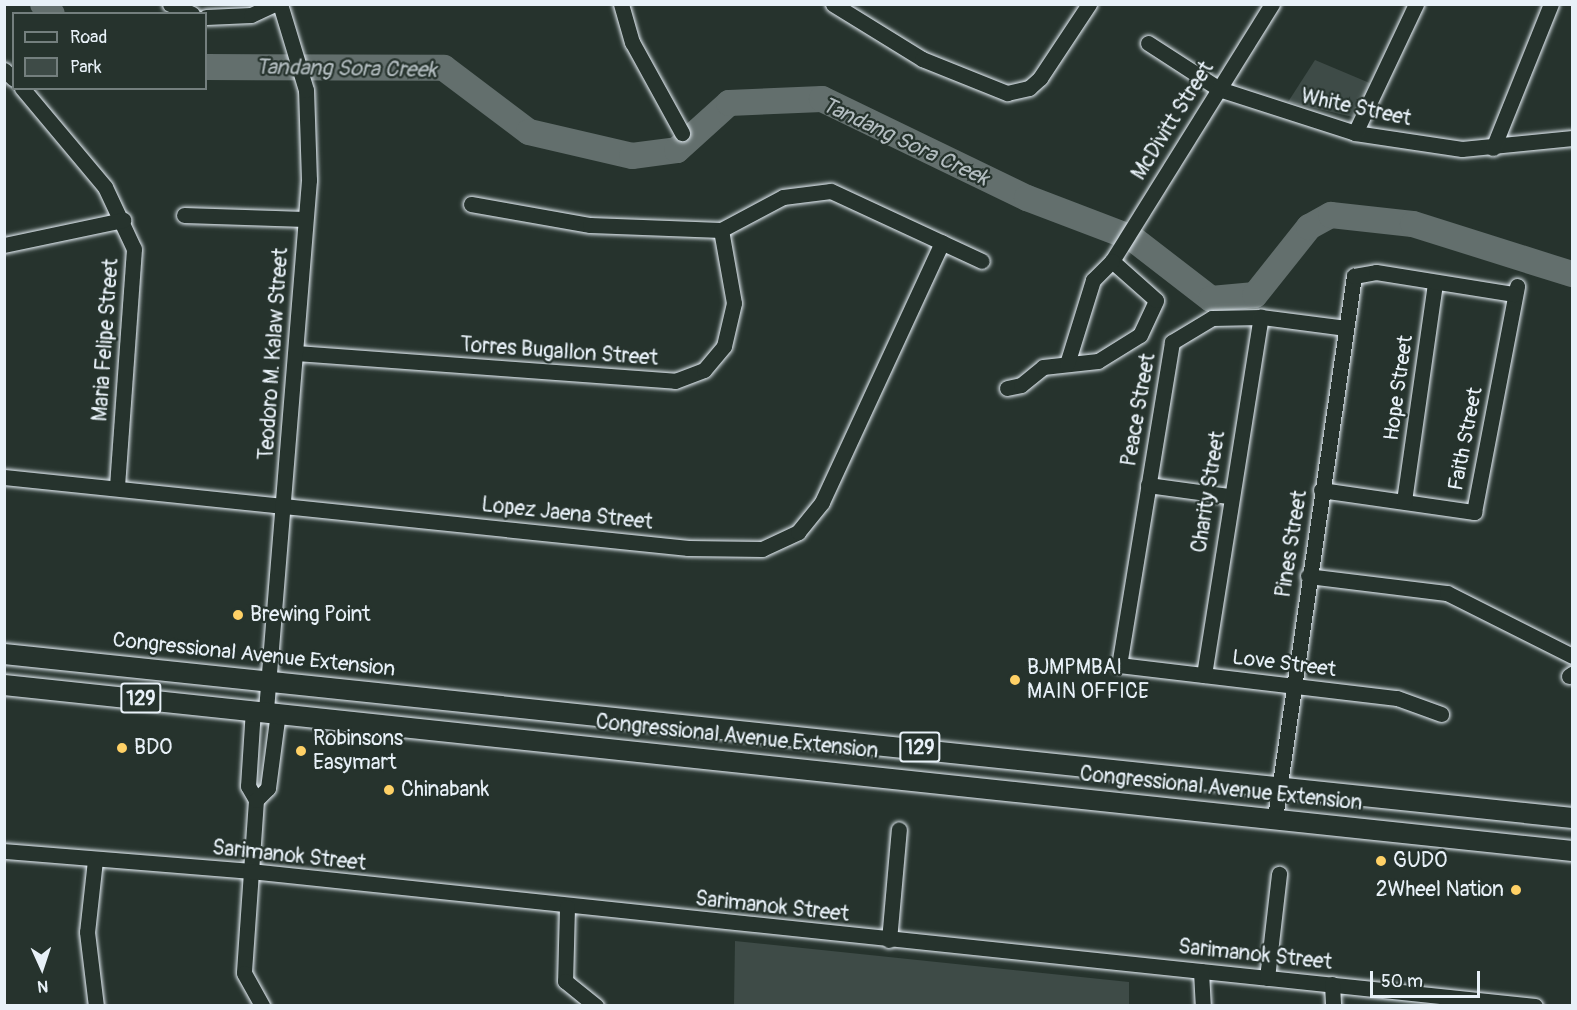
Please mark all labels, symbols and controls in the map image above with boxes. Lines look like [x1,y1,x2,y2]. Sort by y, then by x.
legend [12,12,207,90]
text: Road [70,26,107,49]
water label: Tandang Sora Creek [255,54,437,84]
text: Park [70,56,102,79]
street label: McDivitt Street [1127,57,1219,185]
street label: White Street [1299,84,1413,132]
water label: Tandang Sora Creek [817,92,993,192]
street label: Teodoro M. Kalaw Street [254,247,294,461]
street label: Maria Felipe Street [88,258,124,422]
street label: Torres Bugallon Street [459,333,659,371]
street label: Hope Street [1379,333,1419,443]
street label: Peace Street [1117,352,1161,468]
street label: Faith Street [1444,385,1488,493]
street label: Charity Street [1187,429,1231,555]
street label: Pines Street [1271,489,1313,599]
street label: Lopez Jaena Street [480,492,654,536]
place label: Brewing Point [250,602,371,628]
marker: Brewing Point [231,608,245,622]
street label: Congressional Avenue Extension [111,628,397,682]
street label: Love Street [1231,645,1337,683]
place label: BJMPMBAI MAIN OFFICE [1027,655,1149,705]
marker: BJMPMBAI MAIN OFFICE [1008,673,1022,687]
road number: 129 [120,681,162,715]
street label: Congressional Avenue Extension [594,710,880,764]
place label: Robinsons Easymart [313,726,403,776]
road number: 129 [899,730,941,764]
place label: BDO [134,735,172,761]
marker: BDO [115,741,129,755]
marker: Robinsons Easymart [294,744,308,758]
street label: Congressional Avenue Extension [1078,762,1364,816]
place label: Chinabank [401,777,489,803]
marker: Chinabank [382,783,396,797]
street label: Sarimanok Street [211,835,367,877]
place label: GUDO [1393,848,1447,874]
marker: GUDO [1374,854,1388,868]
place label: 2Wheel Nation [1376,877,1504,903]
marker: 2Wheel Nation [1509,883,1523,897]
street label: Sarimanok Street [694,886,850,928]
street label: Sarimanok Street [1177,934,1333,976]
north arrow [12,938,72,998]
scale bar [1373,959,1482,997]
text: 50 m [1381,970,1423,993]
text: N [37,976,49,996]

